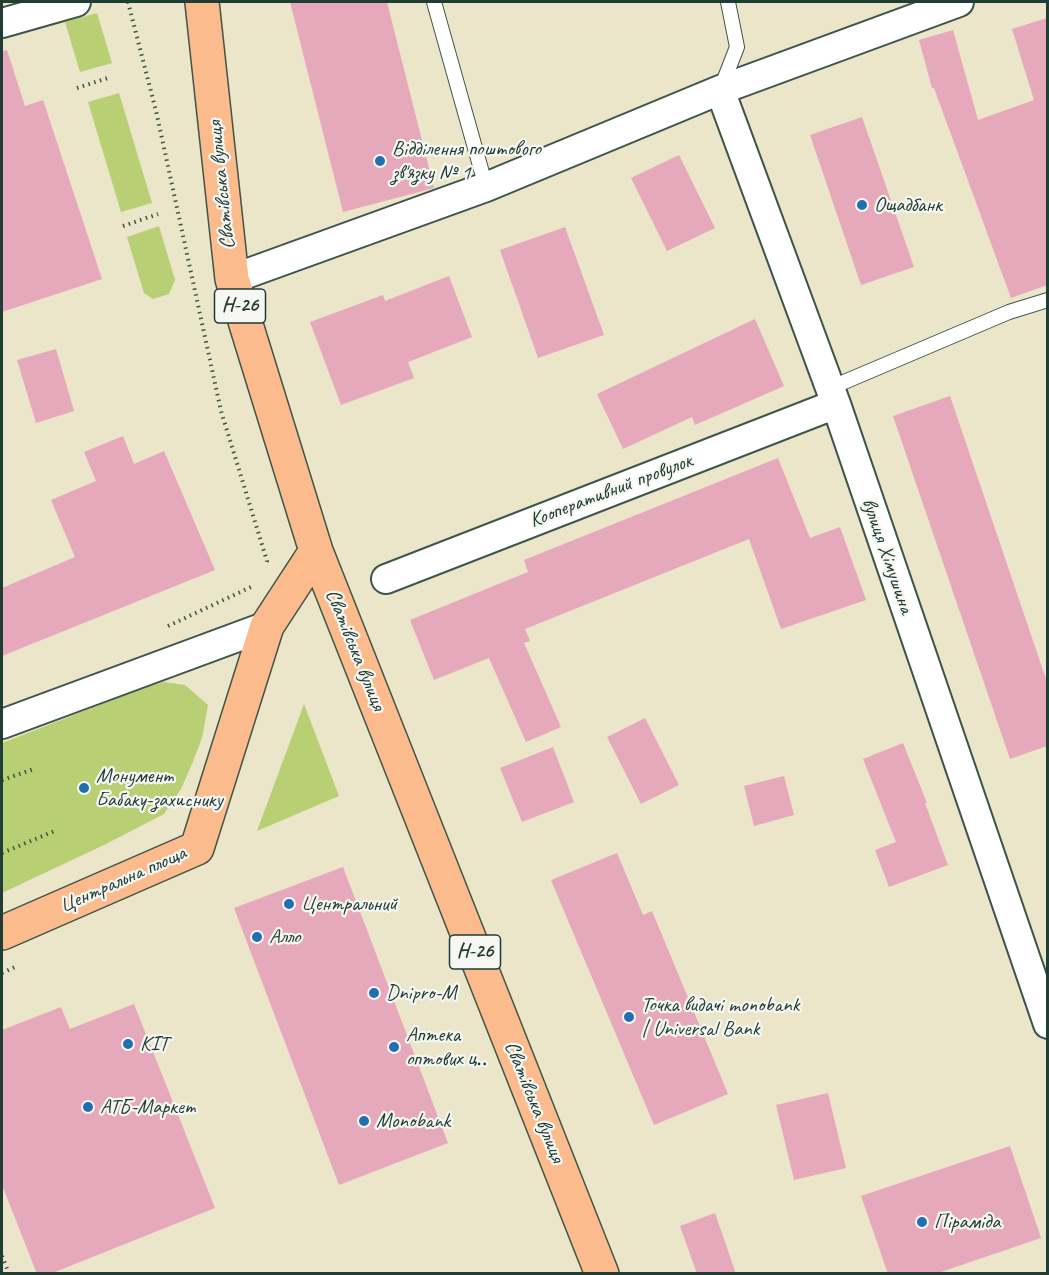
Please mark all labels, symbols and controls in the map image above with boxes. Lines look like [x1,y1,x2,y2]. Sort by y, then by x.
street label: Сватівська вулиця [203,120,241,250]
place label: Відділення поштового зв'язку № 1 [392,136,541,186]
marker: Відділення поштового зв'язку № 1 [373,154,387,168]
place label: Ощадбанк [874,192,942,218]
marker: Ощадбанк [855,198,869,212]
road number: Н-26 [214,289,266,323]
street label: Кооперативний провулок [526,448,696,534]
street label: вулиця Хімушина [855,495,919,617]
street label: Сватівська вулиця [319,586,391,714]
place label: Монумент Бабаку-захиснику [96,763,223,813]
marker: Монумент Бабаку-захиснику [77,781,91,795]
street label: Центральна площа [56,841,190,919]
place label: Центральний [301,891,397,917]
marker: Центральний [282,897,296,911]
place label: Алло [269,924,300,950]
marker: Алло [250,930,264,944]
road number: Н-26 [450,935,500,969]
place label: Dnipro-M [386,980,456,1006]
marker: Dnipro-M [367,986,381,1000]
place label: Точка видачі monobank | Universal Bank [641,992,799,1042]
marker: Точка видачі monobank | Universal Bank [622,1010,636,1024]
place label: Аптека оптових ц‥ [406,1022,488,1072]
place label: КІТ [140,1031,168,1057]
marker: КІТ [121,1037,135,1051]
street label: Сватівська вулиця [498,1038,570,1166]
marker: Аптека оптових ц‥ [387,1040,401,1054]
place label: АТБ-Маркет [100,1094,196,1120]
marker: АТБ-Маркет [81,1100,95,1114]
place label: Monobank [376,1108,450,1134]
marker: Monobank [357,1114,371,1128]
place label: Піраміда [934,1209,1000,1235]
marker: Піраміда [915,1215,929,1229]

